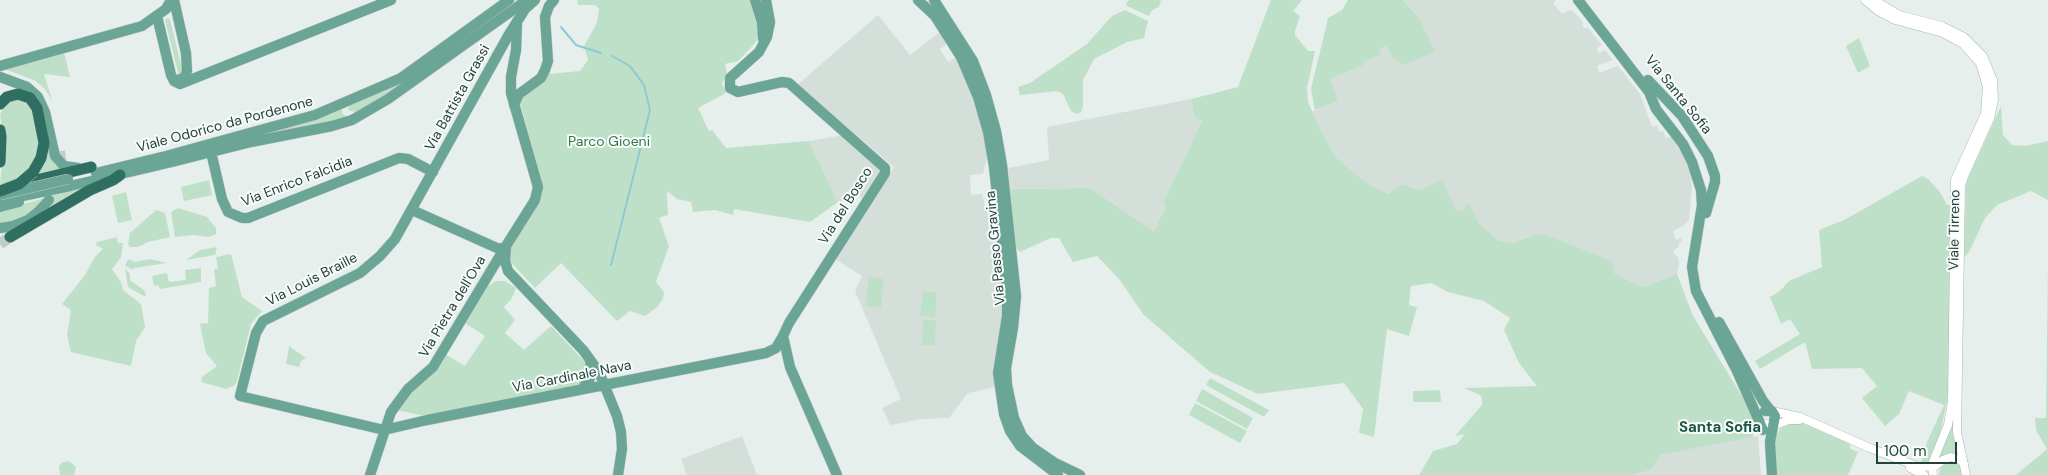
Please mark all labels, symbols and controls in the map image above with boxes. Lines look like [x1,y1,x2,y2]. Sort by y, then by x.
street label: Via Battista Grassi [422,42,494,154]
street label: Via Santa Sofia [1641,52,1715,138]
street label: Viale Odorico da Pordenone [135,93,315,157]
park label: Parco Gioeni [568,134,650,150]
street label: Via Enrico Falcidia [239,153,355,211]
street label: Via del Bosco [816,164,876,248]
street label: Viale Tirreno [1946,189,1964,271]
street label: Via Passo Gravina [983,190,1009,306]
street label: Via Louis Braille [263,250,361,310]
street label: Via Pietra dell'Ova [416,253,490,361]
street label: Via Cardinale Nava [511,357,633,397]
district label: Santa Sofia [1679,419,1761,437]
scale bar [1878,432,1959,464]
text: 100 m [1884,441,1927,461]

